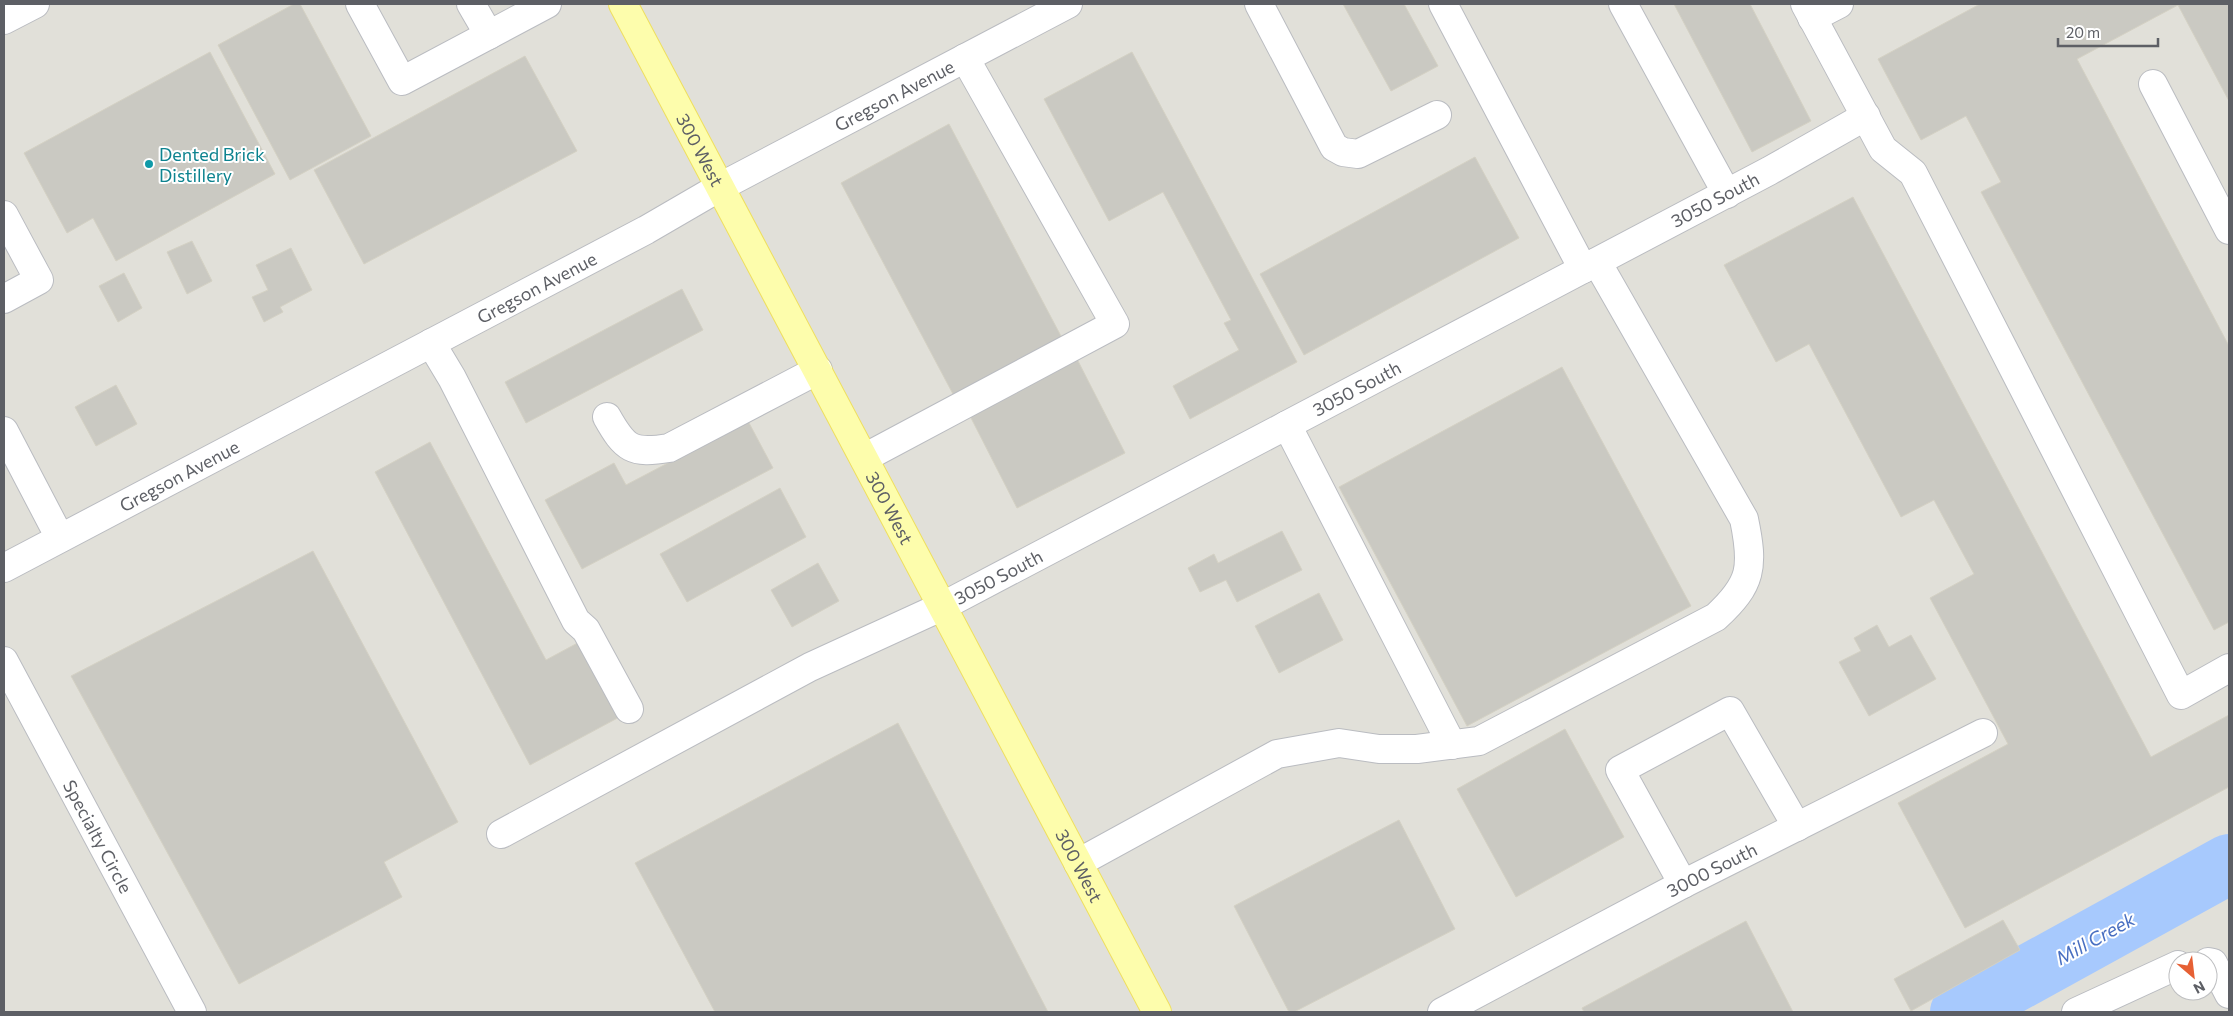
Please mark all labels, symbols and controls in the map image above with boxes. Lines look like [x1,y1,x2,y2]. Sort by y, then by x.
scale bar [2058,15,2158,47]
text: 20 m [2066,23,2100,41]
street label: Gregson Avenue [831,55,958,136]
street label: 300 West [672,110,729,190]
place label: Dented Brick Distillery [159,143,265,186]
marker: Dented Brick Distillery [143,158,155,170]
street label: 3050 South [1667,167,1763,232]
street label: Gregson Avenue [473,247,600,328]
street label: 3050 South [1309,356,1405,421]
street label: Gregson Avenue [116,435,243,516]
street label: 300 West [862,467,918,548]
street label: 3050 South [950,545,1046,609]
street label: Specialty Circle [59,776,137,897]
street label: 300 West [1051,825,1108,906]
street label: 3000 South [1663,838,1760,902]
water label: Mill Creek [2051,907,2139,969]
north arrow [2168,951,2218,1001]
text: N [2191,978,2208,998]

